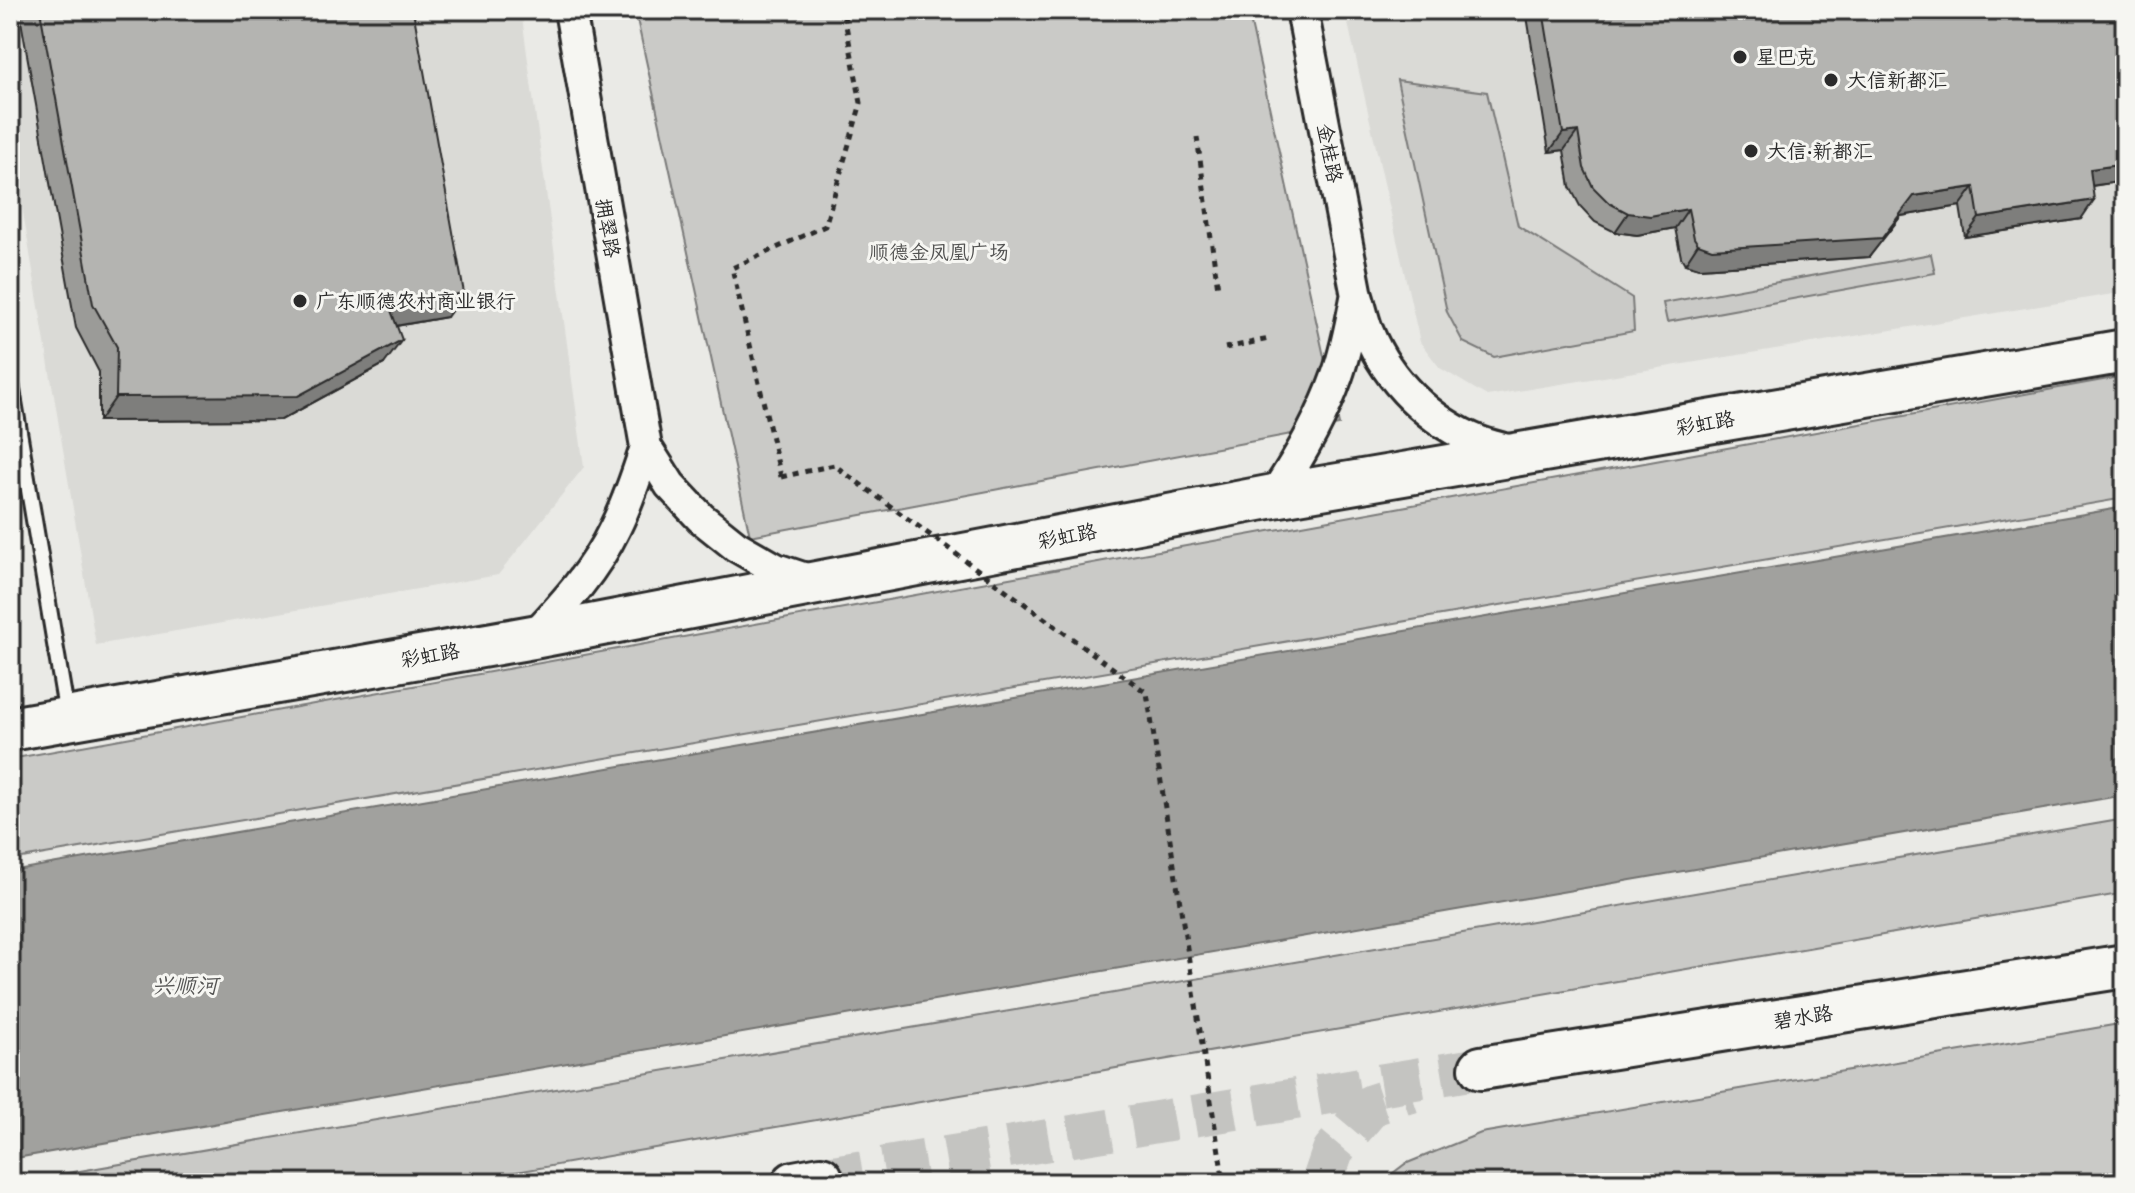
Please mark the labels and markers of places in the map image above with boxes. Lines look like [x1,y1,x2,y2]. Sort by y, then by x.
place label: 星巴克 [1756,44,1816,70]
marker: 星巴克 [1731,48,1749,66]
place label: 大信新都汇 [1847,67,1947,93]
marker: 大信新都汇 [1822,71,1840,89]
place label: 大信·新都汇 [1767,138,1873,164]
marker: 大信·新都汇 [1742,142,1760,160]
place label: 广东顺德农村商业银行 [316,288,516,314]
marker: 广东顺德农村商业银行 [291,292,309,310]

